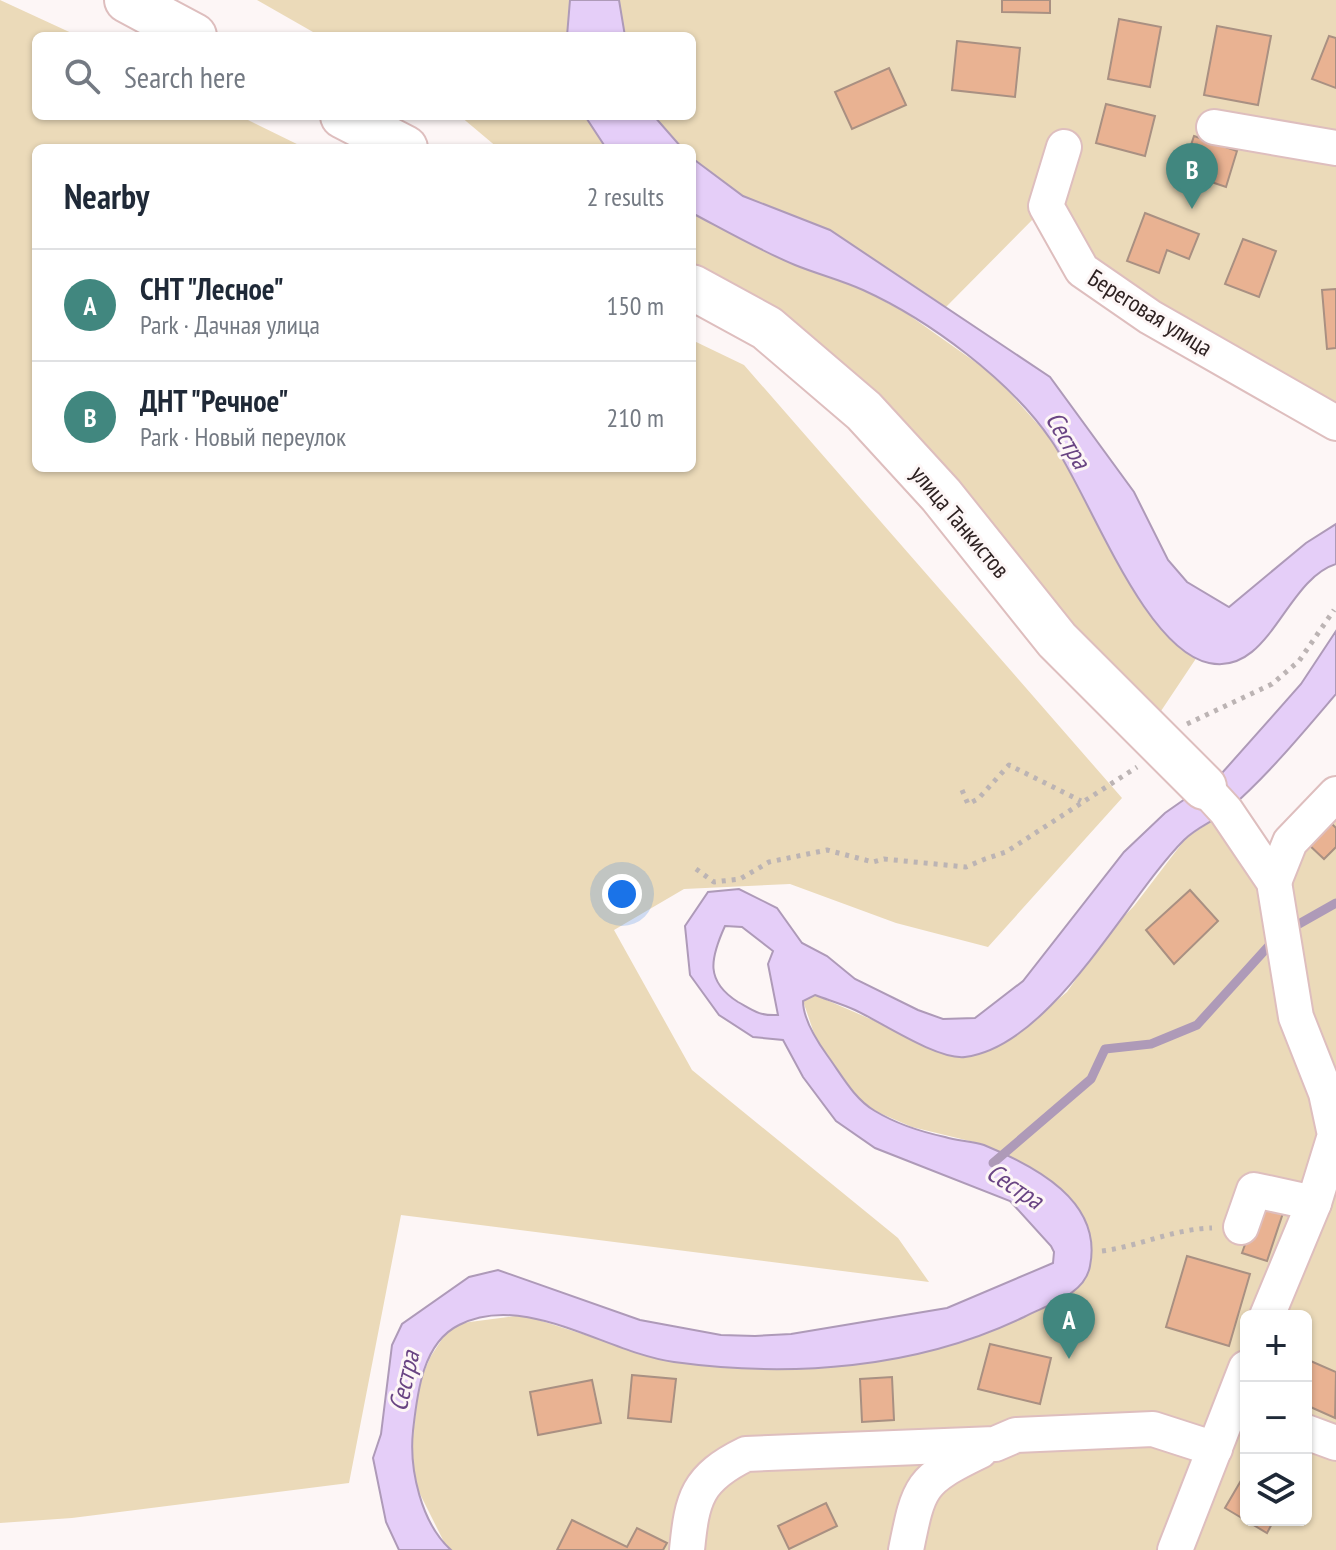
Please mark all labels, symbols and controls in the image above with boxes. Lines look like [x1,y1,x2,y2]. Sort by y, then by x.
search box [32,32,696,120]
icon: search [60,54,104,98]
text: Search here [124,57,246,96]
pin: B [1166,143,1218,209]
text: Nearby [64,174,149,218]
text: 2 results [587,180,664,213]
street label: Береговая улица [1082,262,1218,363]
text: СНТ "Лесное" [140,269,284,308]
text: A [83,289,97,322]
text: 150 m [606,289,664,322]
text: Park · Дачная улица [140,308,320,341]
text: ДНТ "Речное" [140,381,289,420]
text: B [84,401,96,434]
text: 210 m [606,401,664,434]
water label: Сестра [1039,405,1099,476]
text: Park · Новый переулок [140,420,346,453]
street label: улица Танкистов [904,459,1017,584]
your location [602,874,642,914]
water label: Сестра [981,1155,1051,1217]
pin: A [1043,1293,1095,1359]
map controls [1240,1310,1312,1526]
button: + [1240,1310,1312,1382]
water label: Сестра [381,1346,427,1414]
button: − [1240,1382,1312,1454]
button: layers [1240,1454,1312,1526]

